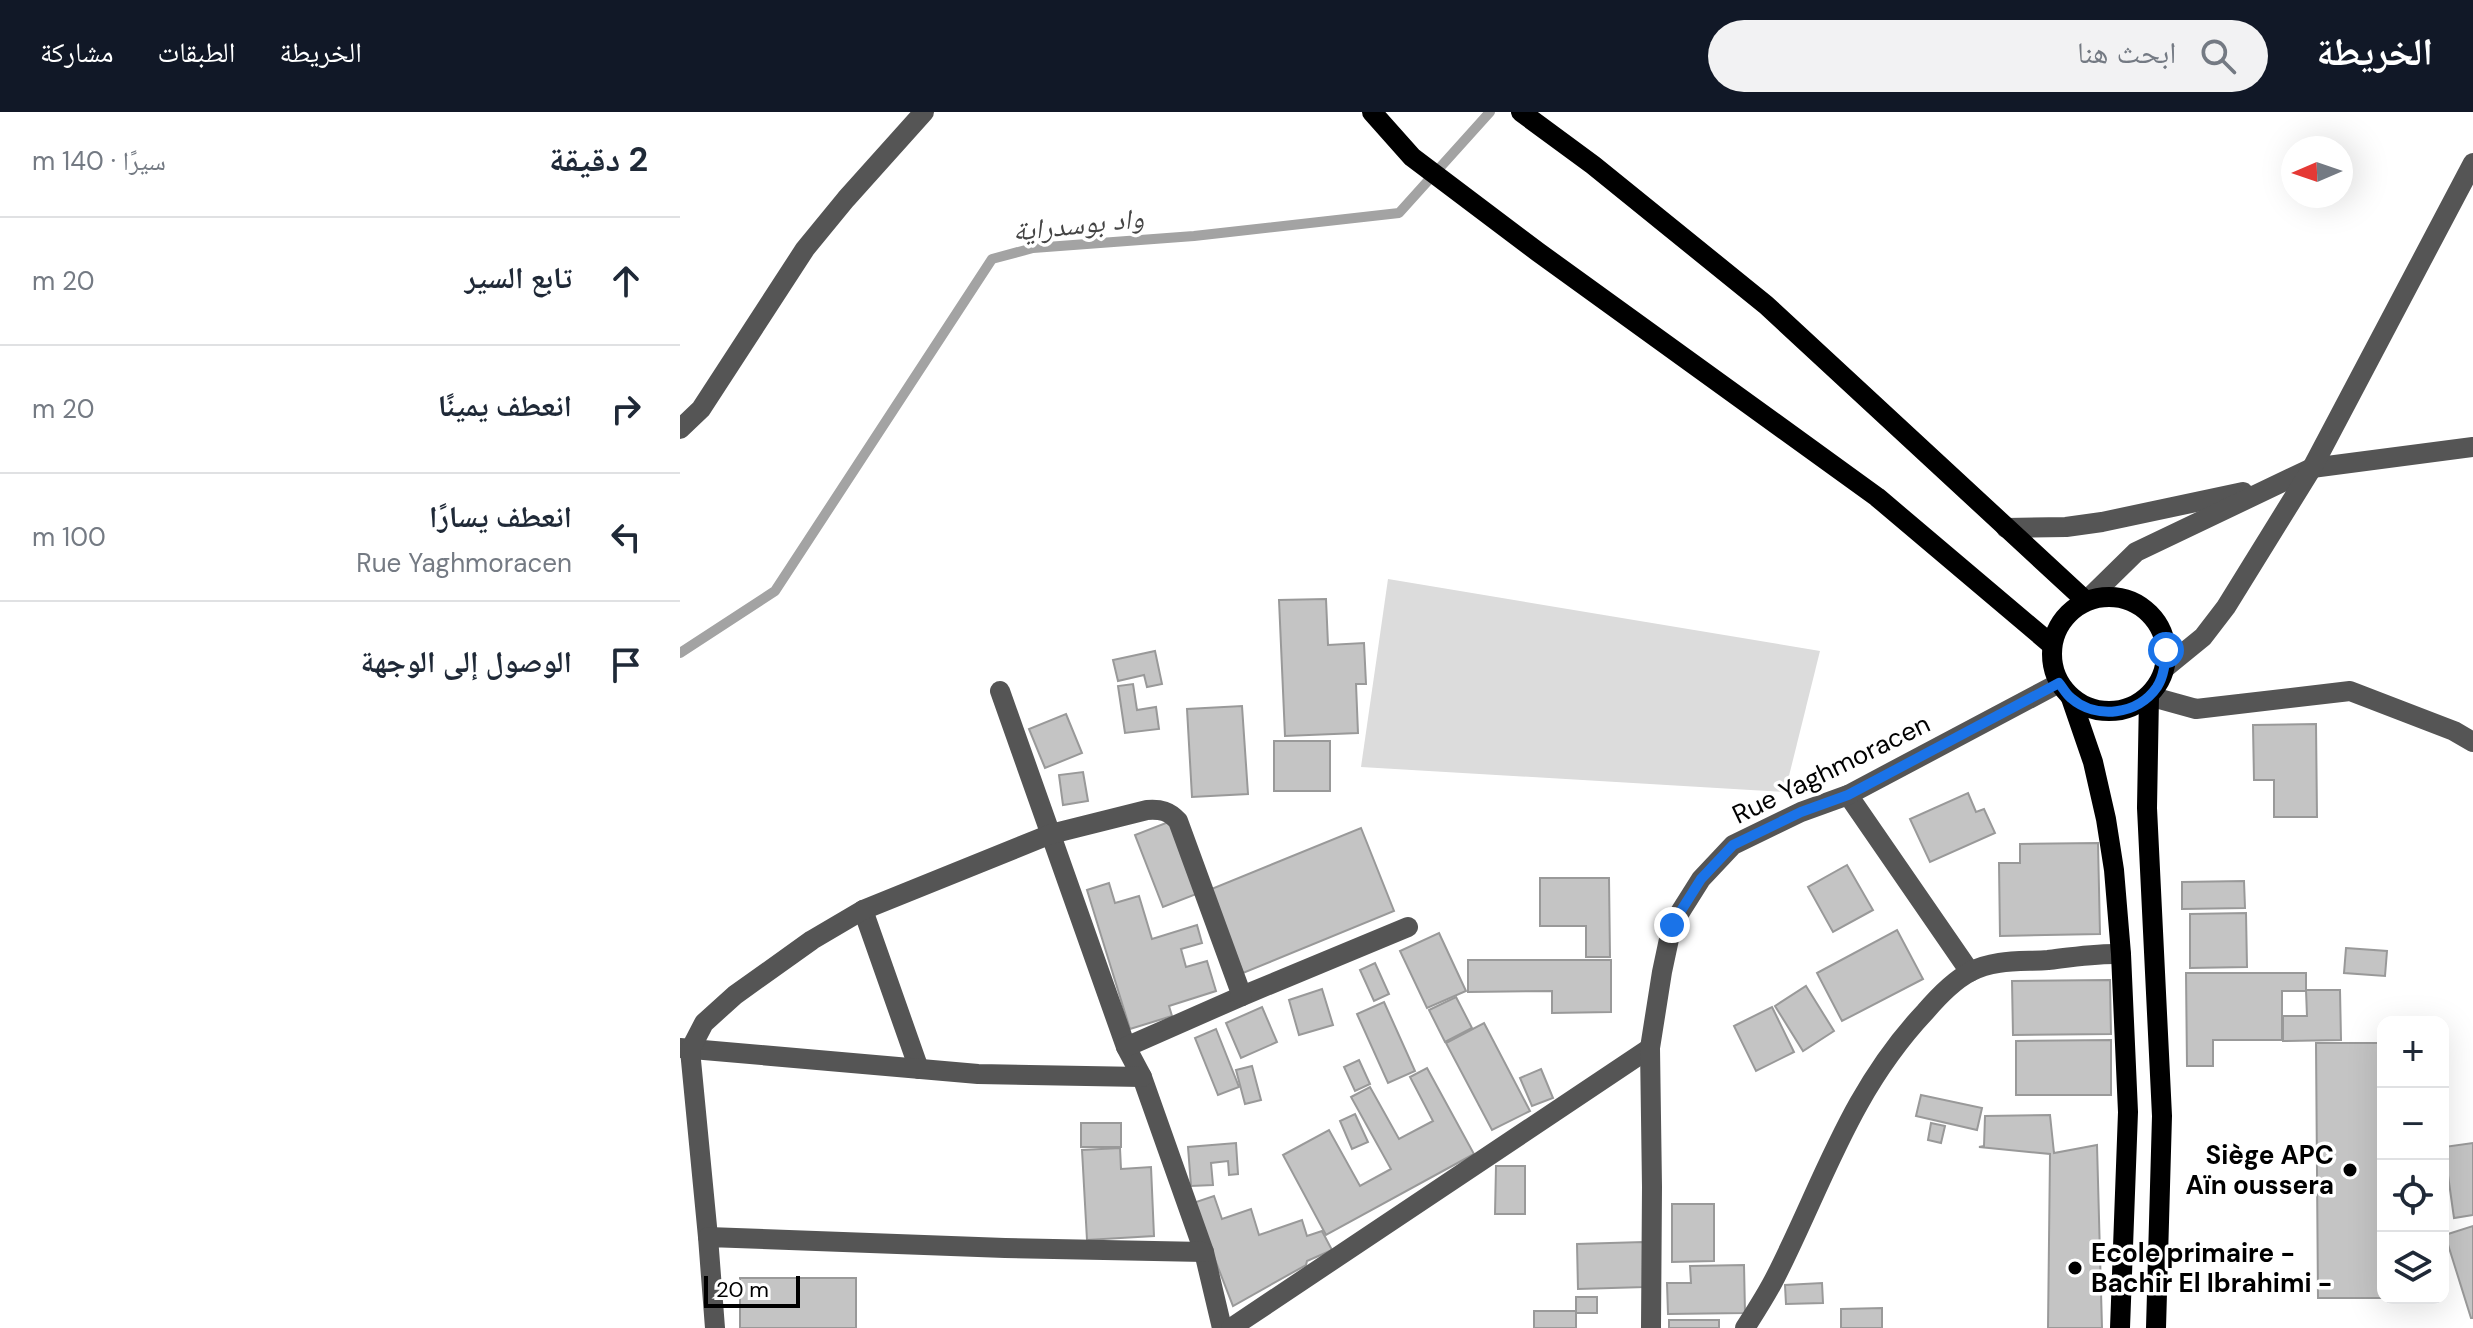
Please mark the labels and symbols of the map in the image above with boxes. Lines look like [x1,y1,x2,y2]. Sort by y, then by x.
north arrow [2281,136,2353,208]
water label: واد بوسدراية [1011,199,1145,250]
route start [2148,632,2184,668]
street label: Rue Yaghmoracen [1727,706,1935,832]
route end [1654,907,1690,943]
place label: Siège APC Aïn oussera [2185,1138,2334,1202]
marker: Siège APC Aïn oussera [2341,1161,2359,1179]
place label: Ecole primaire - Bachir El Ibrahimi - [2091,1236,2333,1300]
marker: Ecole primaire - Bachir El Ibrahimi - [2066,1259,2084,1277]
scale bar [704,1272,800,1308]

